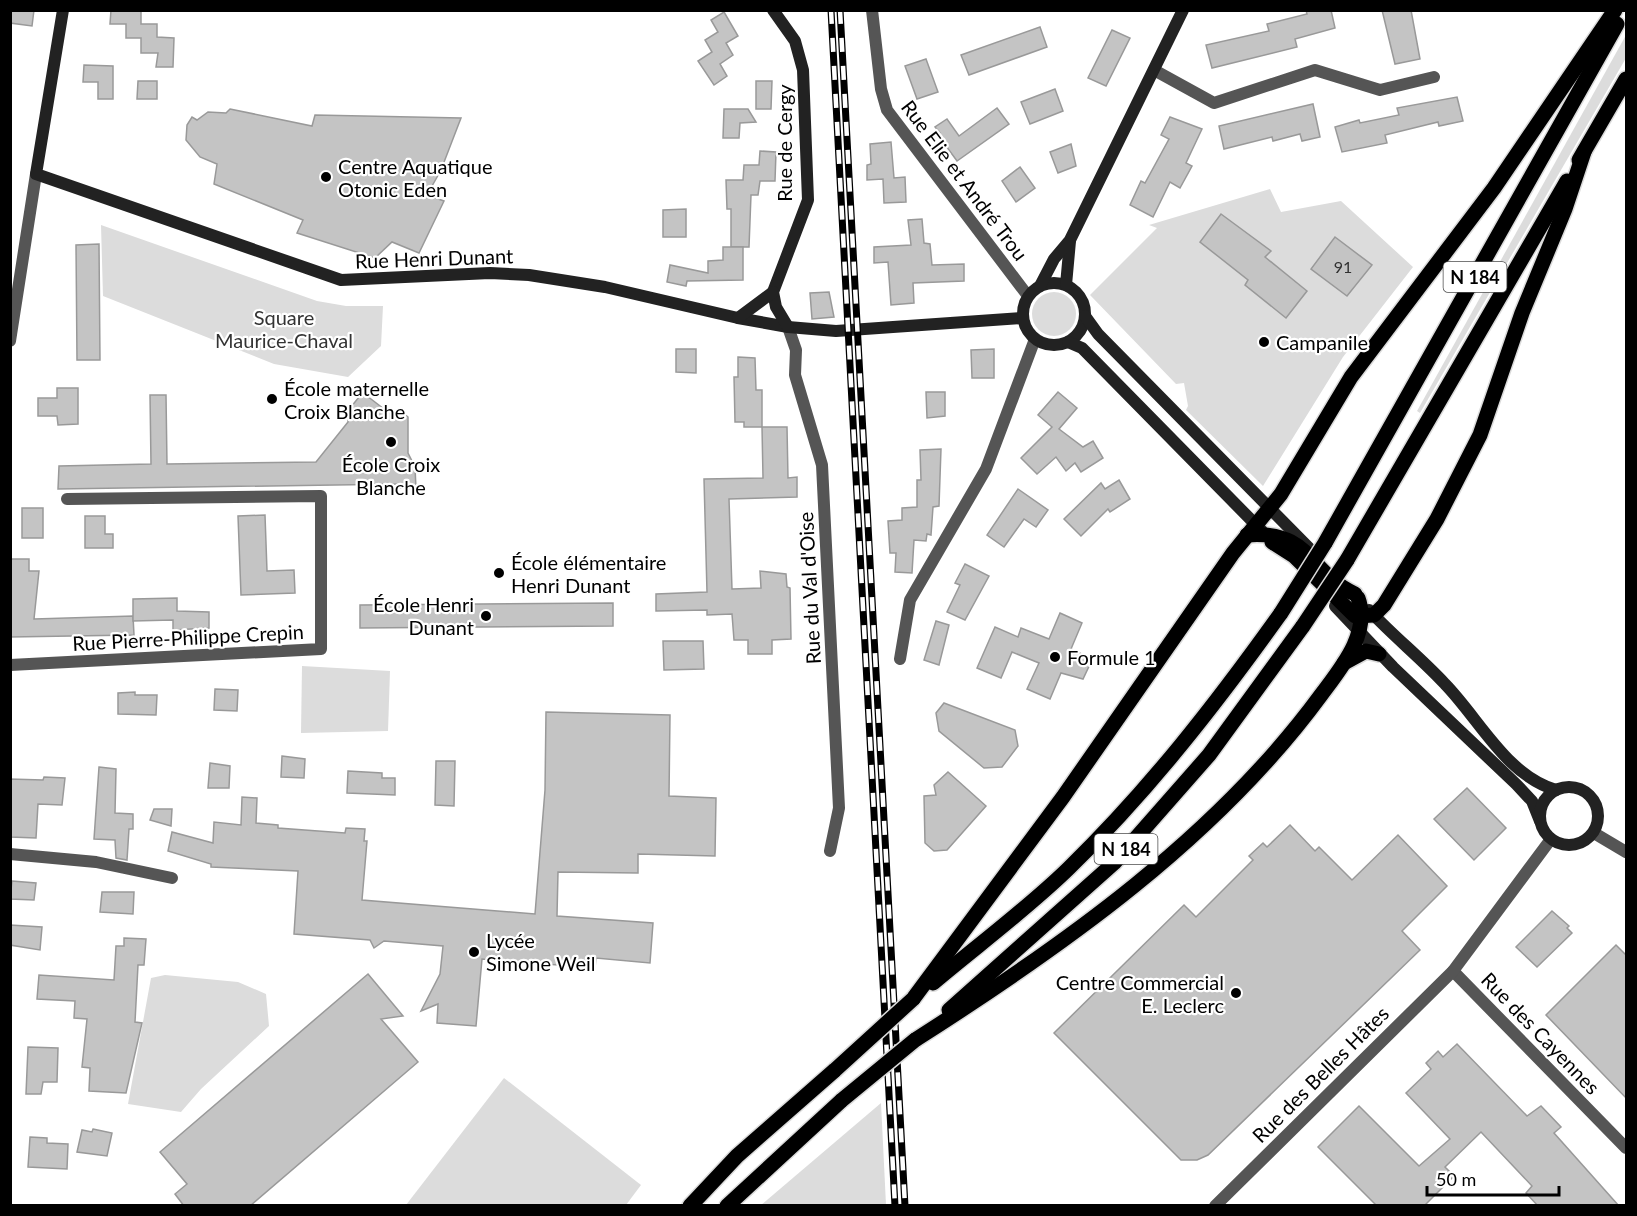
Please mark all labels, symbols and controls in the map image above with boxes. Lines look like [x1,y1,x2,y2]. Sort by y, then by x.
street label: Rue de Cergy [772,84,796,202]
street label: Rue Elie et André Trou [897,95,1033,265]
place label: Centre Aquatique Otonic Eden [338,154,493,201]
marker: Centre Aquatique Otonic Eden [319,170,333,184]
street label: Rue Henri Dunant [354,243,514,273]
house number: 91 [1334,257,1352,276]
road number: N 184 [1444,262,1506,292]
park label: Square Maurice-Chaval [215,305,353,352]
place label: Campanile [1276,330,1368,354]
marker: Campanile [1257,335,1271,349]
place label: École maternelle Croix Blanche [284,376,429,423]
marker: École maternelle Croix Blanche [265,392,279,406]
marker: École Croix Blanche [384,435,398,449]
place label: École Croix Blanche [342,452,440,499]
street label: Rue du Val d'Oise [793,511,825,665]
place label: École élémentaire Henri Dunant [511,550,666,597]
marker: École élémentaire Henri Dunant [492,566,506,580]
place label: École Henri Dunant [373,592,474,639]
marker: École Henri Dunant [479,609,493,623]
street label: Rue Pierre-Philippe Crepin [72,619,304,655]
place label: Formule 1 [1067,645,1156,669]
marker: Formule 1 [1048,650,1062,664]
road number: N 184 [1094,834,1158,864]
place label: Lycée Simone Weil [486,928,596,975]
marker: Lycée Simone Weil [467,945,481,959]
street label: Rue des Cayennes [1477,967,1605,1099]
place label: Centre Commercial E. Leclerc [1056,970,1224,1017]
marker: Centre Commercial E. Leclerc [1229,986,1243,1000]
street label: Rue des Belles Hâtes [1247,1001,1393,1147]
scale bar [1427,1159,1559,1197]
text: 50 m [1436,1168,1476,1190]

